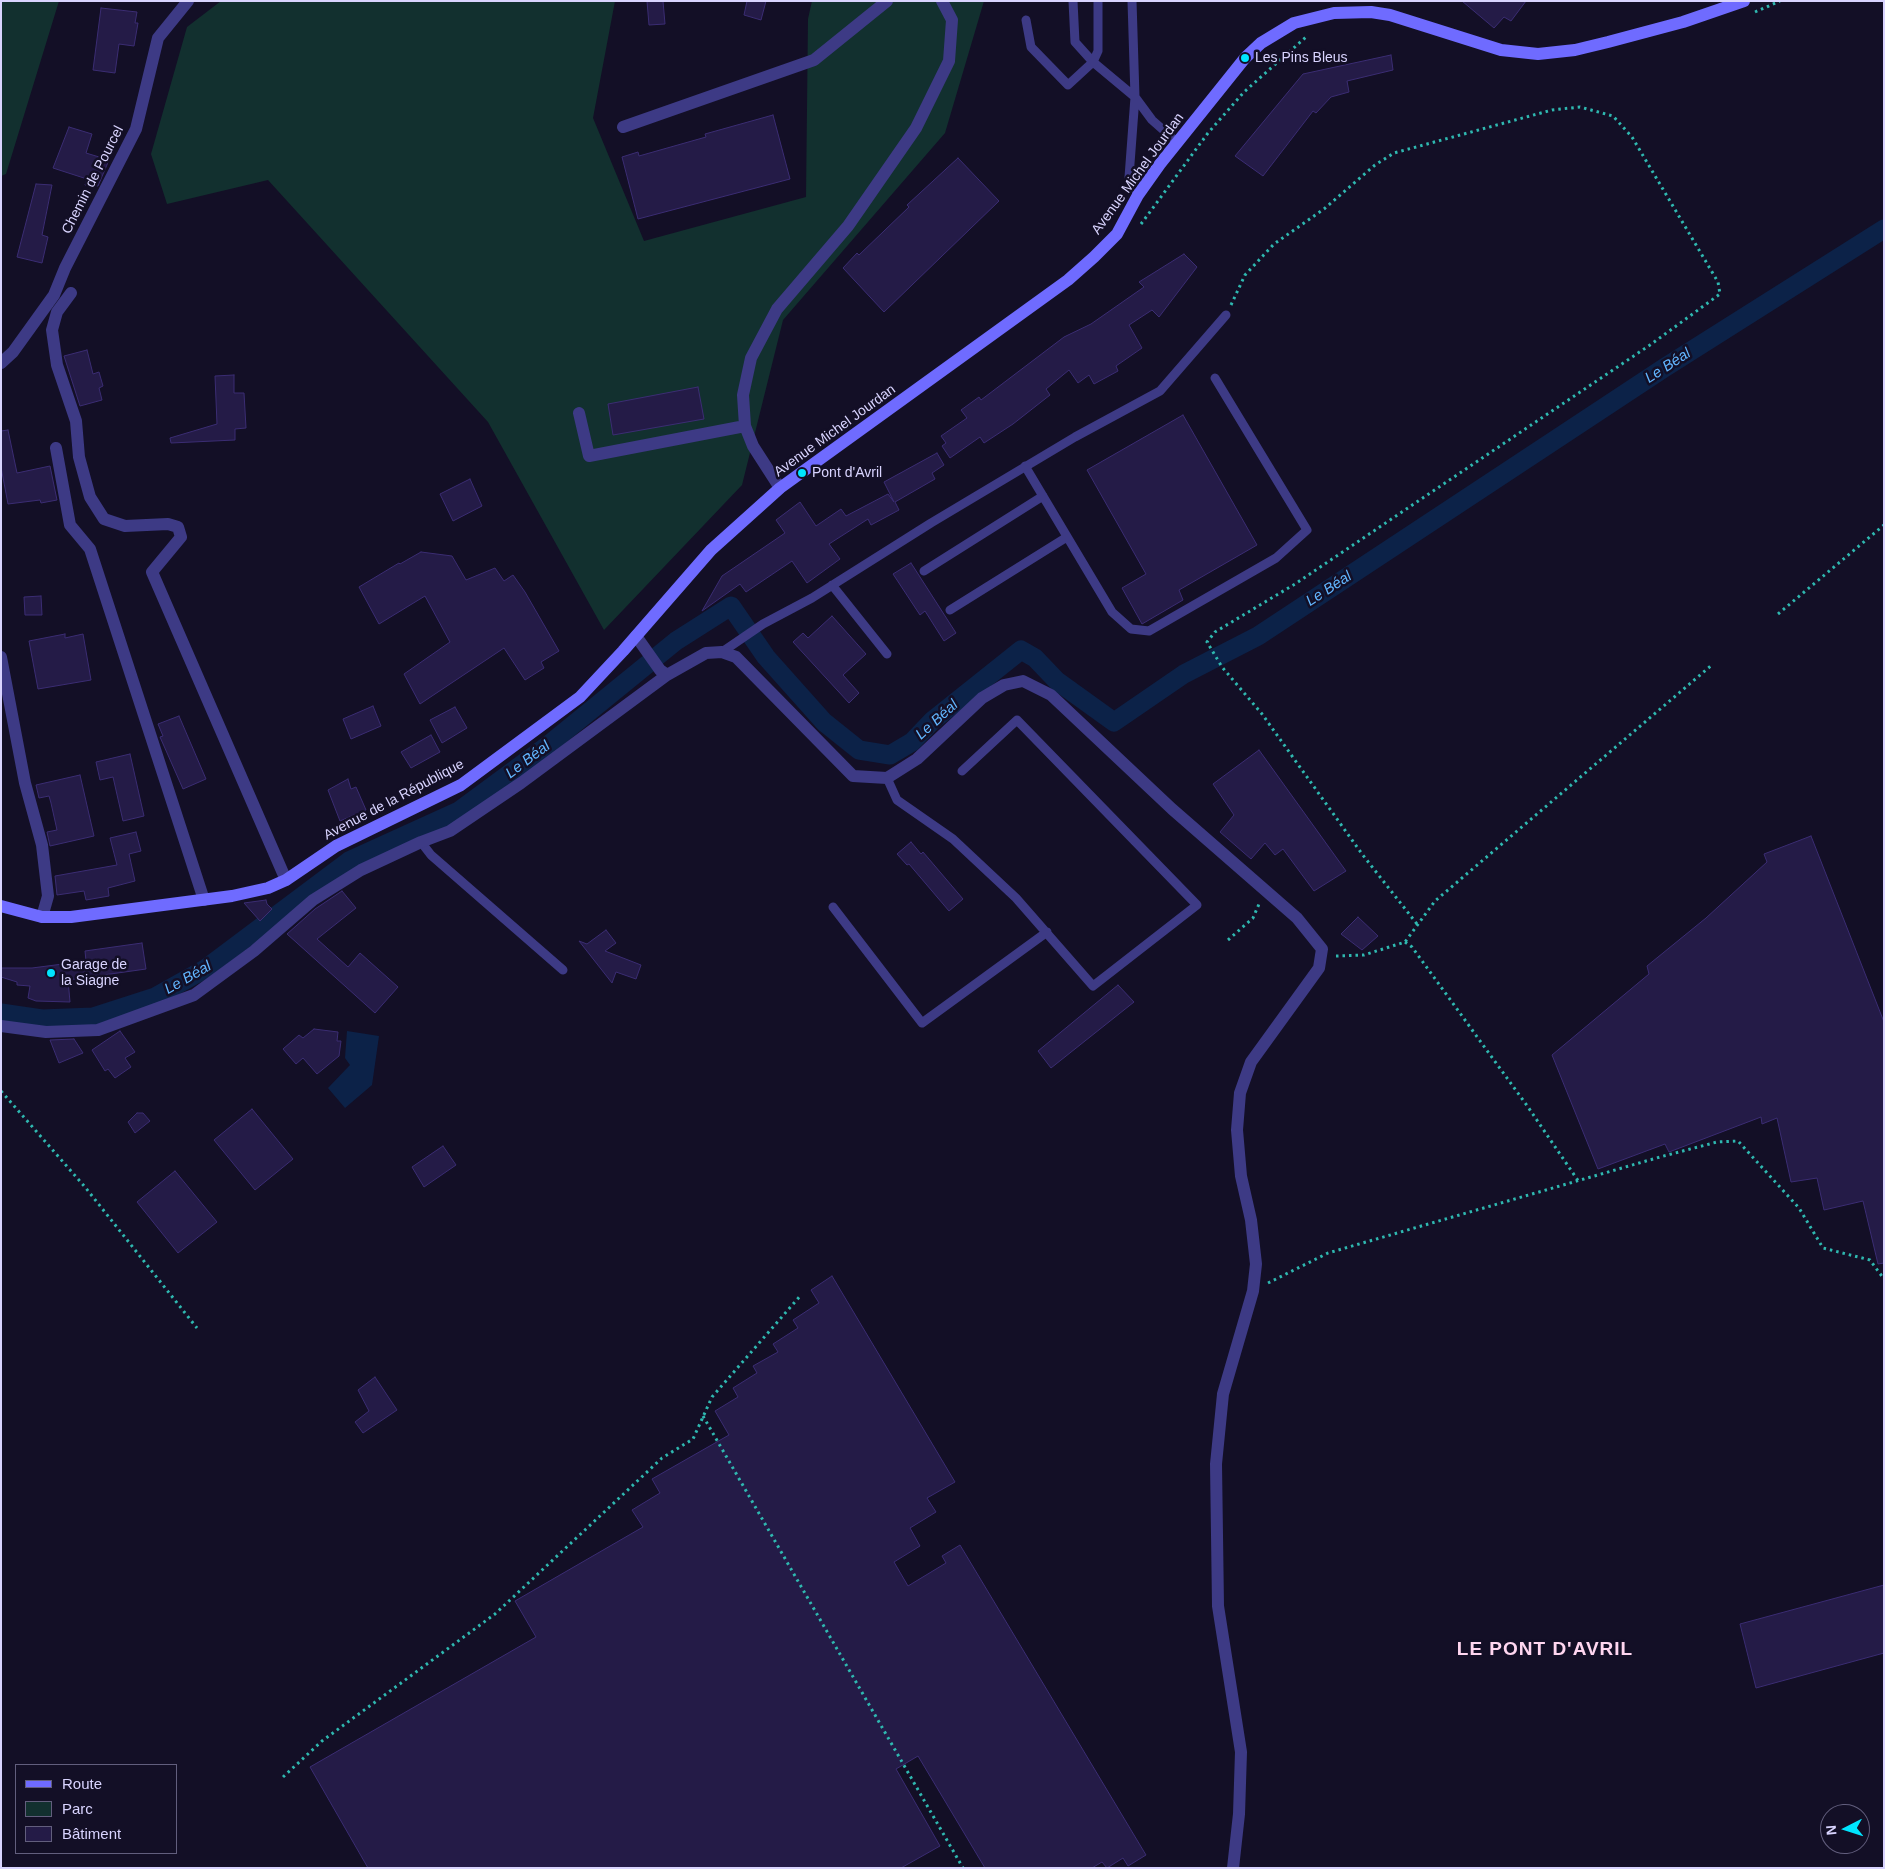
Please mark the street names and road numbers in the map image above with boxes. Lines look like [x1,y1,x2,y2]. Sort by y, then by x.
street label: Avenue Michel Jourdan [1088,110,1188,238]
street label: Chemin de Pourcel [58,123,128,237]
street label: Avenue Michel Jourdan [771,381,899,481]
street label: Avenue de la République [321,756,467,844]

